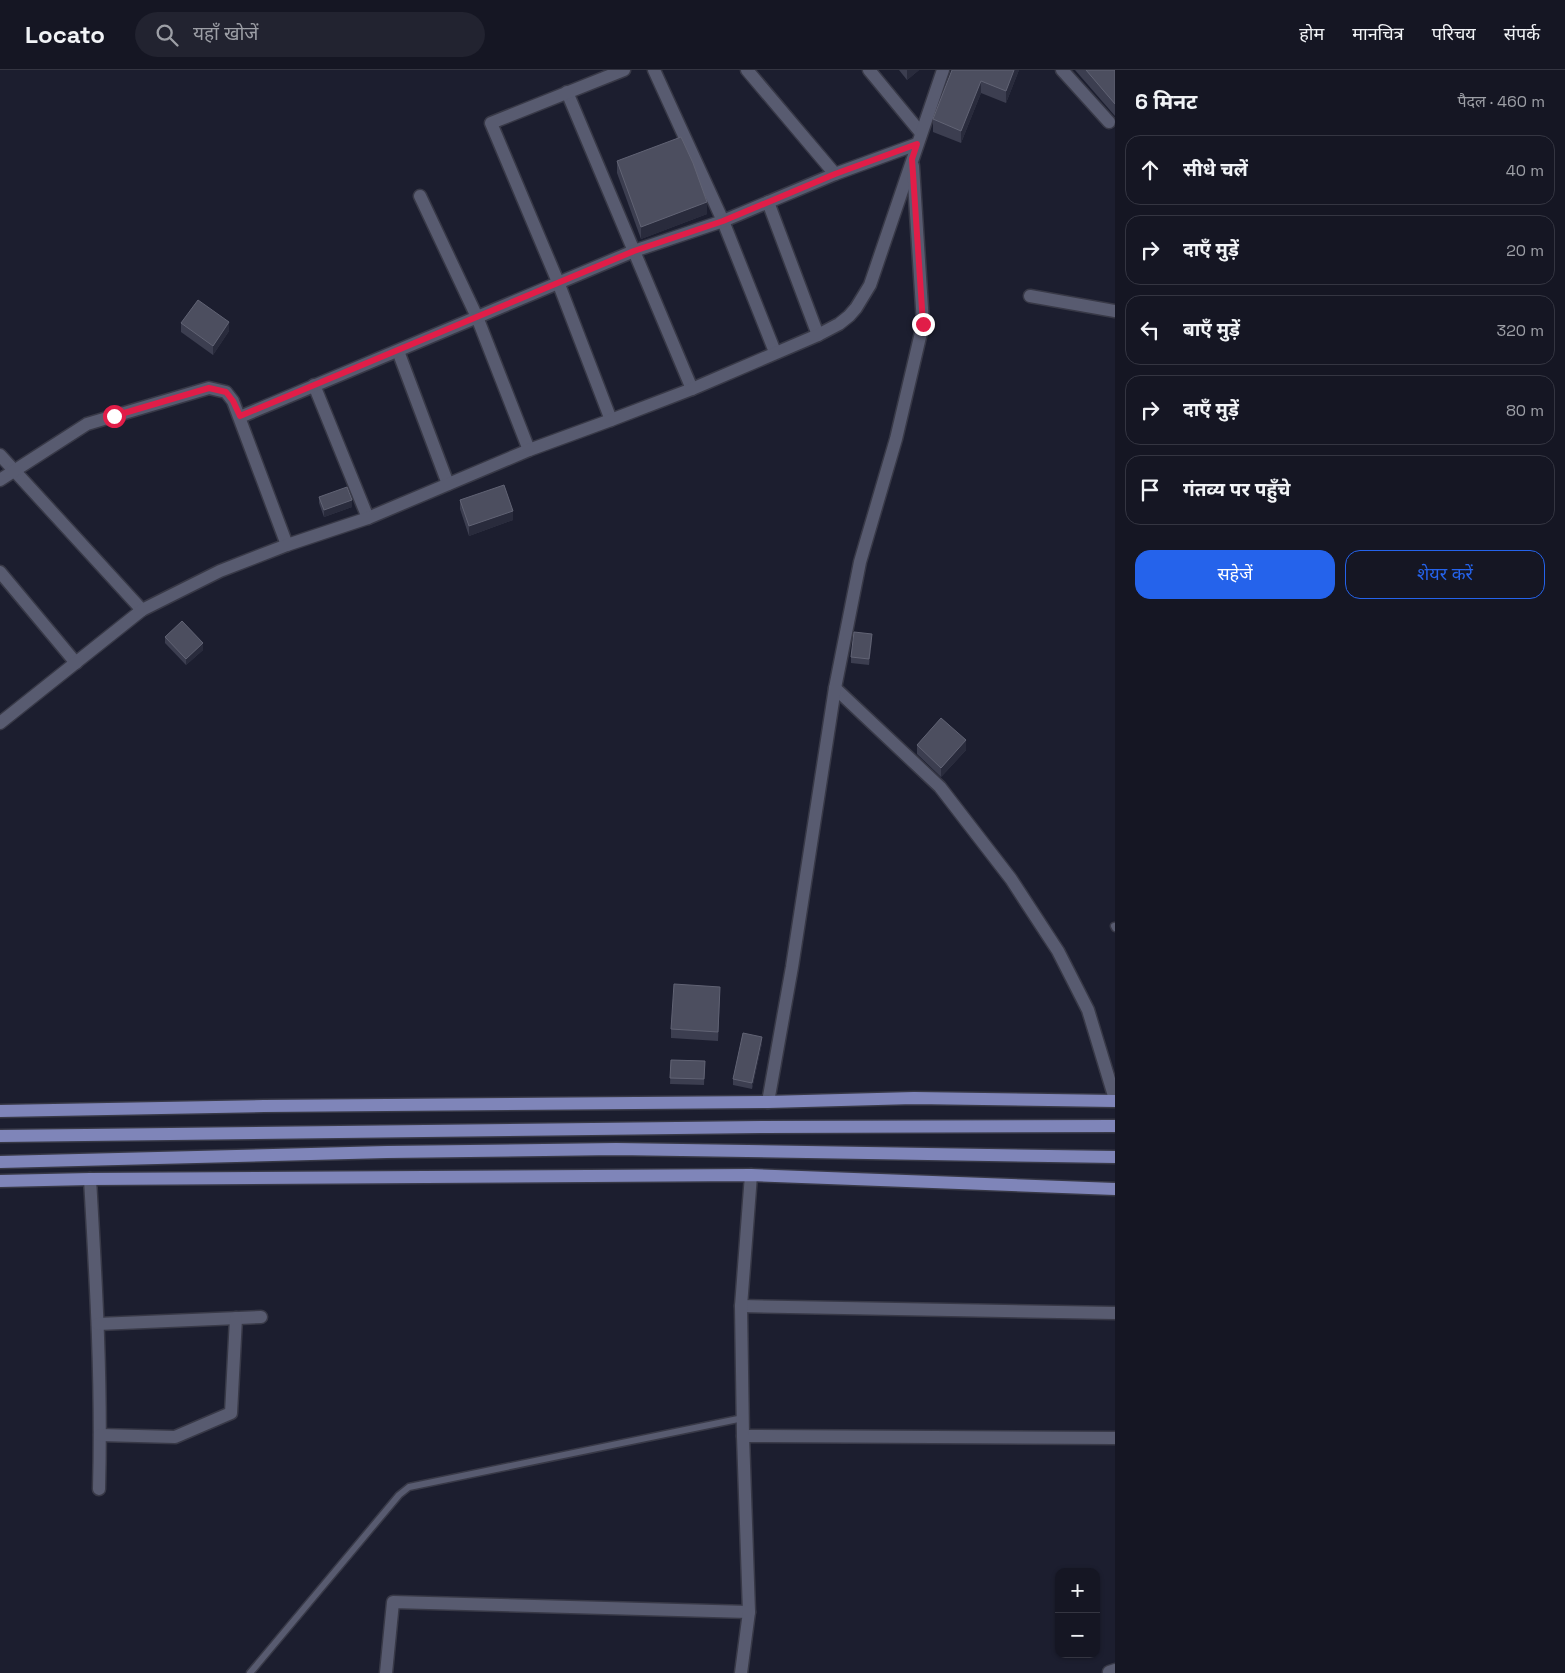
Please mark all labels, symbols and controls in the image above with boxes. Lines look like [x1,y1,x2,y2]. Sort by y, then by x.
search box [135,12,485,57]
text: Locato [25,19,105,50]
icon: search [153,21,181,49]
text: यहाँ खोजें [193,21,258,46]
text: होम [1299,22,1324,45]
text: मानचित्र [1352,22,1404,45]
text: परिचय [1432,22,1476,45]
text: संपर्क [1504,22,1540,45]
text: 6 मिनट [1135,88,1197,115]
text: पैदल · 460 m [1457,91,1545,112]
icon: ahead [1136,156,1164,184]
text: सीधे चलें [1183,157,1248,182]
text: 40 m [1506,160,1544,181]
icon: right [1136,236,1164,264]
text: दाएँ मुड़ें [1183,237,1239,262]
text: 20 m [1506,240,1544,261]
route end [912,313,935,336]
icon: left [1136,316,1164,344]
text: बाएँ मुड़ें [1183,317,1240,342]
text: 320 m [1497,320,1544,341]
icon: right [1136,396,1164,424]
text: दाएँ मुड़ें [1183,397,1239,422]
text: 80 m [1506,400,1544,421]
route start [103,405,126,428]
icon: arrive [1136,476,1164,504]
text: गंतव्य पर पहुँचे [1183,477,1290,502]
button: सहेजें [1135,550,1335,599]
button: शेयर करें [1345,550,1545,599]
map controls [1055,1568,1100,1658]
button: + [1055,1568,1100,1613]
button: − [1055,1613,1100,1658]

